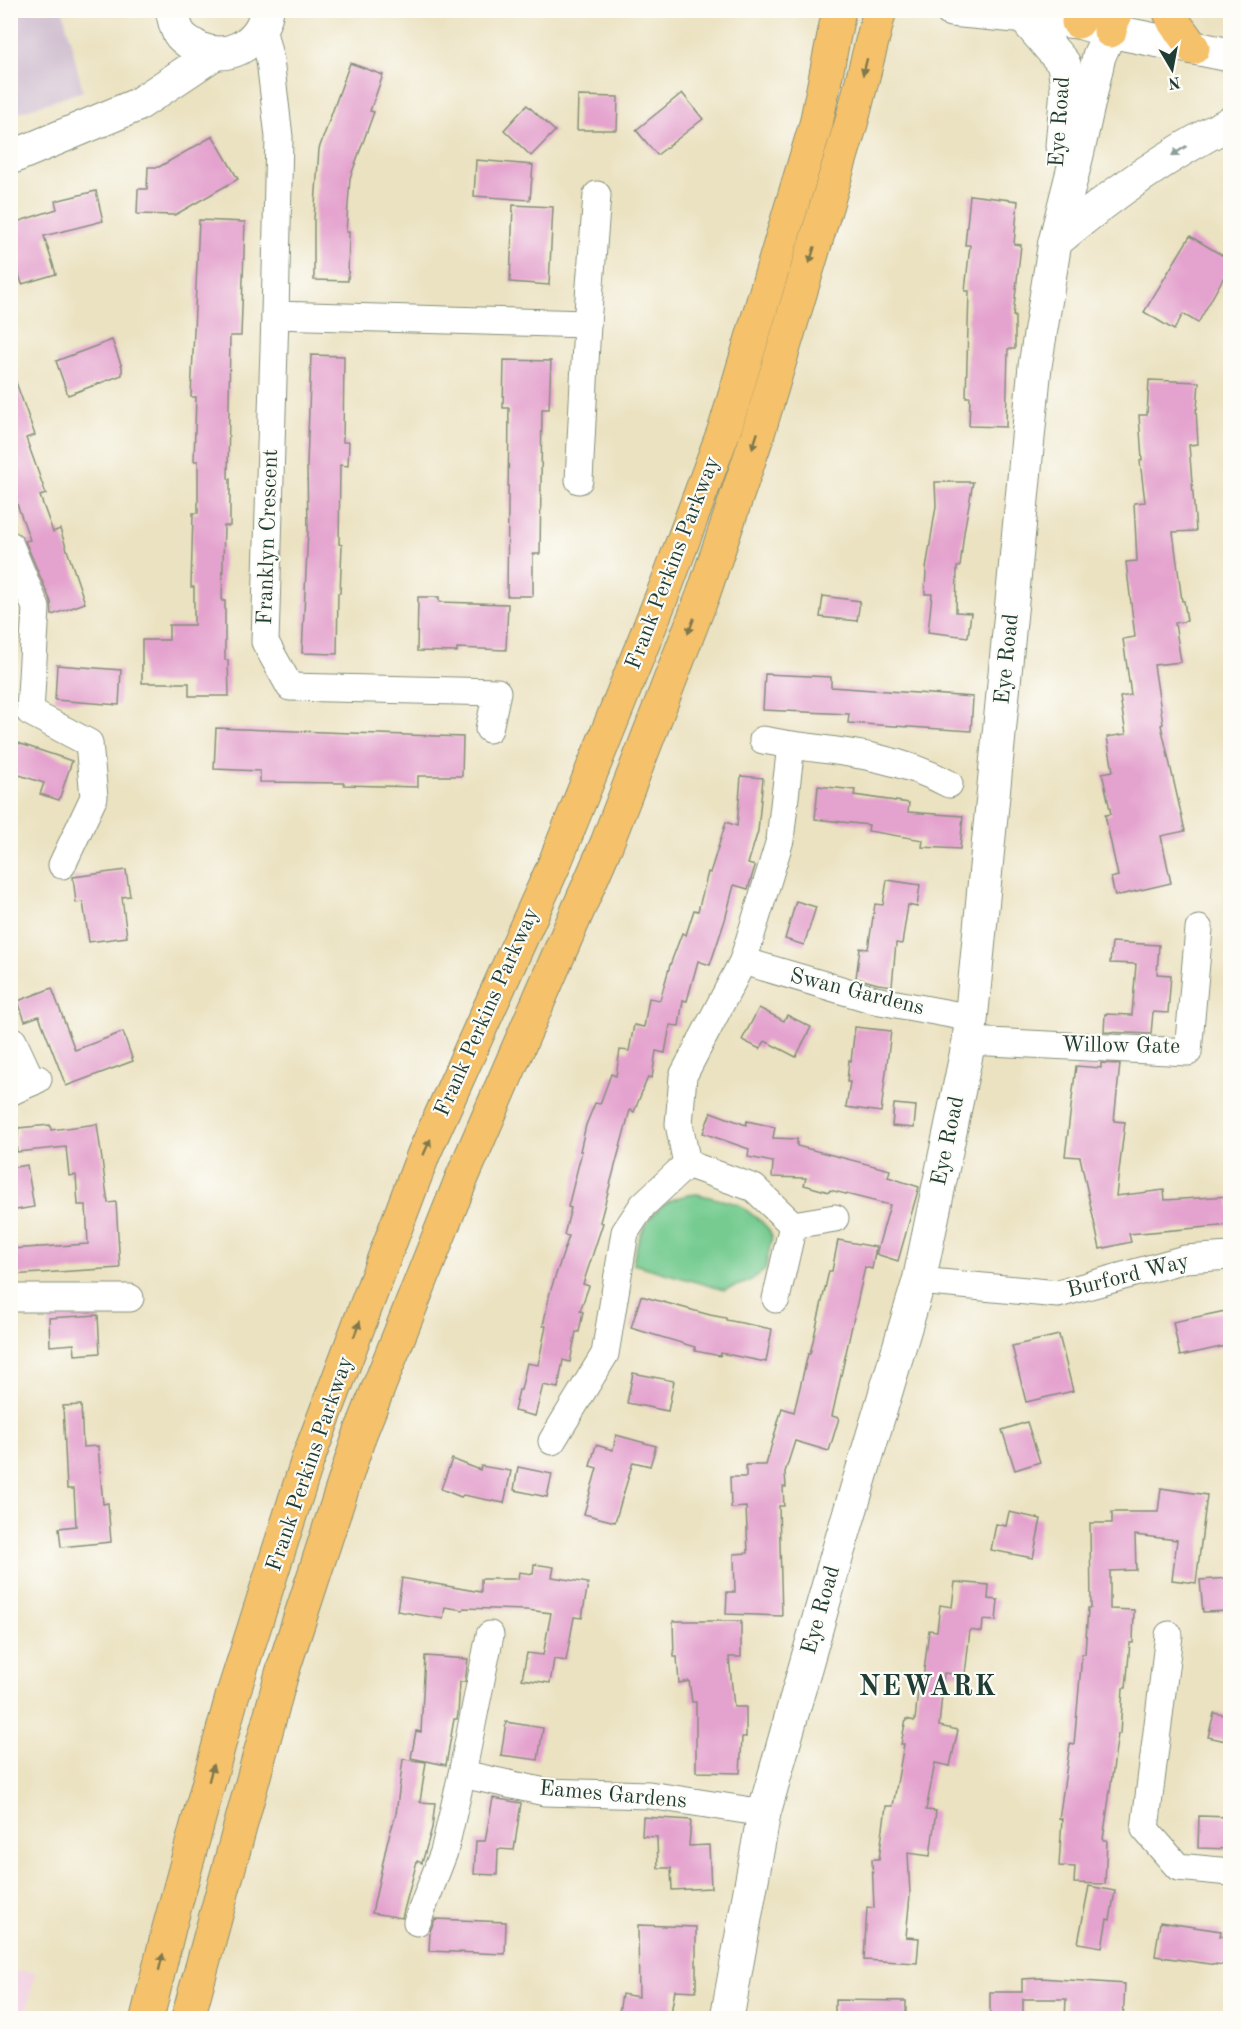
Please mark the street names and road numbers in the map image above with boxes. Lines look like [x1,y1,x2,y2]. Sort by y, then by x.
street label: Eye Road [1046,76,1074,168]
street label: Franklyn Crescent [254,448,282,626]
street label: Frank Perkins Parkway [622,453,724,672]
street label: Eye Road [991,613,1023,705]
street label: Frank Perkins Parkway [431,904,543,1120]
street label: Swan Gardens [788,965,926,1019]
street label: Willow Gate [1061,1034,1181,1058]
street label: Eye Road [928,1094,968,1188]
street label: Burford Way [1065,1250,1191,1302]
street label: Frank Perkins Parkway [263,1353,357,1574]
street label: Eye Road [798,1563,844,1657]
street label: Eames Gardens [538,1778,688,1812]

